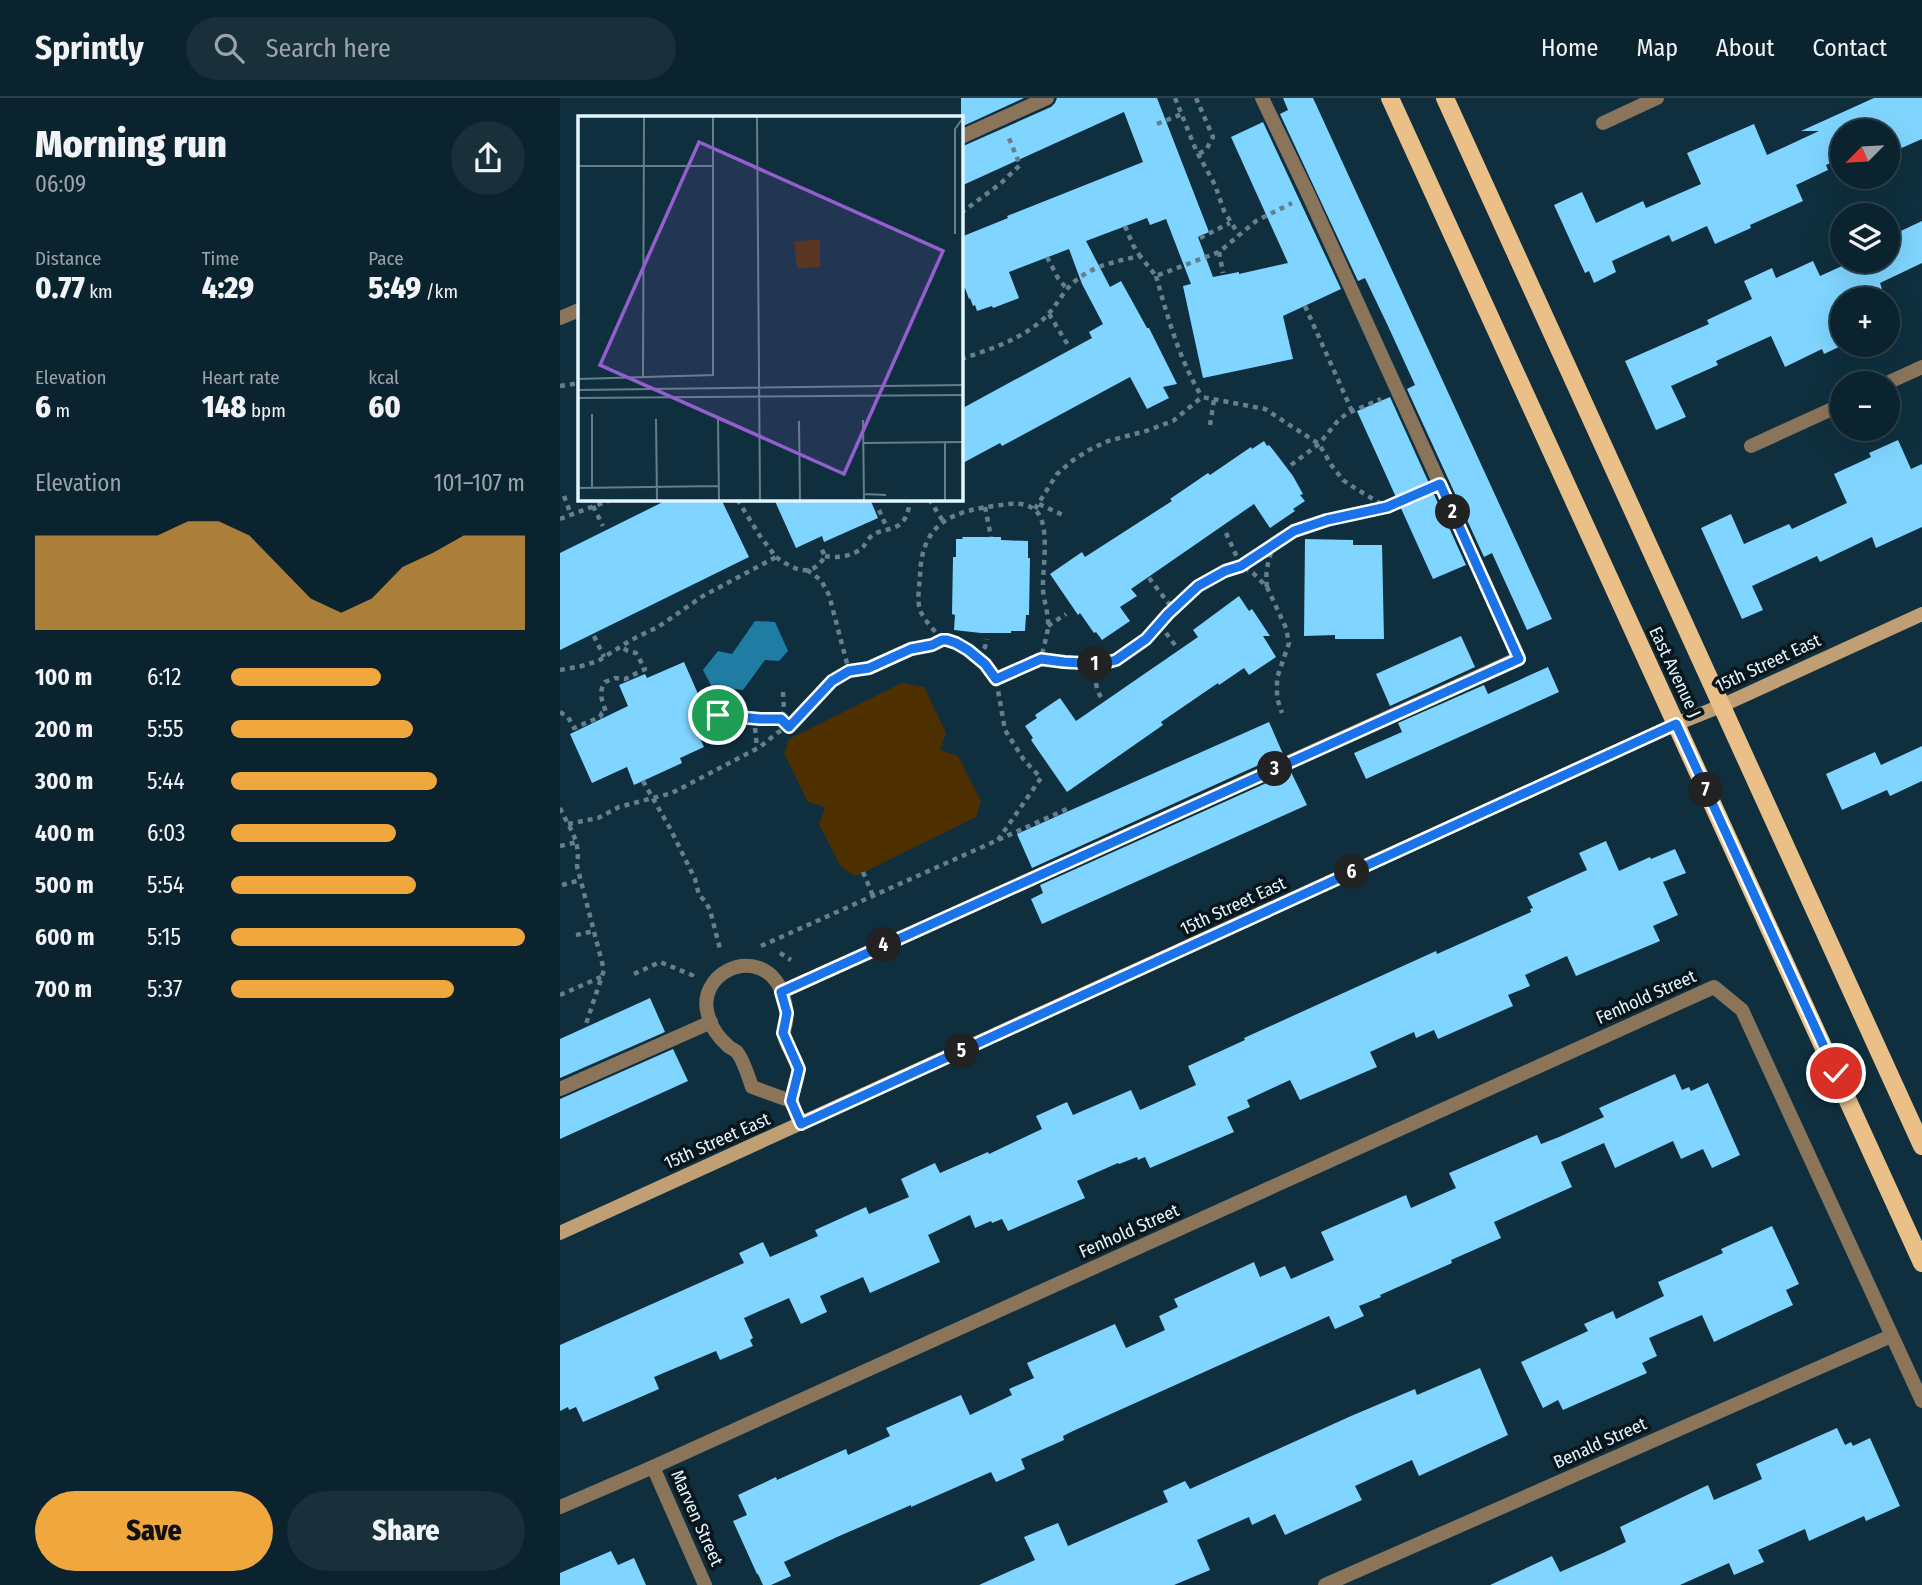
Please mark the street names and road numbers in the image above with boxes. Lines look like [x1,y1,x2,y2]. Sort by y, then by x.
street label: East Avenue J [1644,623,1706,721]
street label: 15th Street East [1712,629,1824,697]
street label: 15th Street East [1177,872,1289,940]
street label: Fenhold Street [1592,965,1700,1029]
street label: 15th Street East [661,1108,774,1174]
street label: Fenhold Street [1075,1199,1183,1263]
street label: Benald Street [1550,1413,1650,1473]
street label: Marven Street [666,1467,728,1569]

